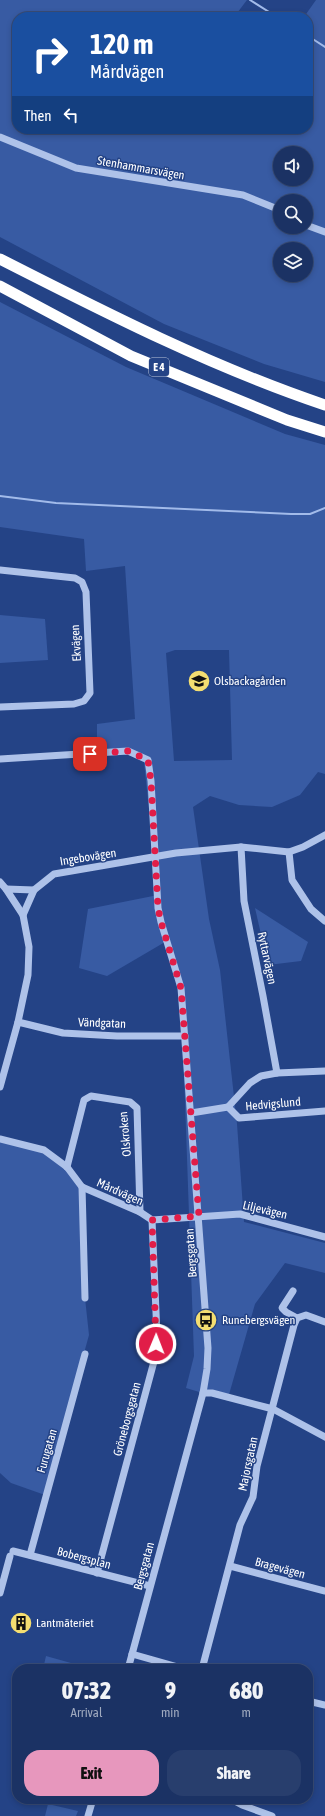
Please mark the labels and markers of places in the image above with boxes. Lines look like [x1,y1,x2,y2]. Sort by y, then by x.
school or university icon: Olsbackagården [186,668,212,694]
place label: Olsbackagården [214,674,286,688]
pin [73,737,107,771]
bus stop icon: Runebergsvägen [193,1307,219,1333]
place label: Runebergsvägen [222,1313,295,1327]
building icon: Lantmäteriet [8,1610,34,1636]
place label: Lantmäteriet [36,1616,94,1630]

